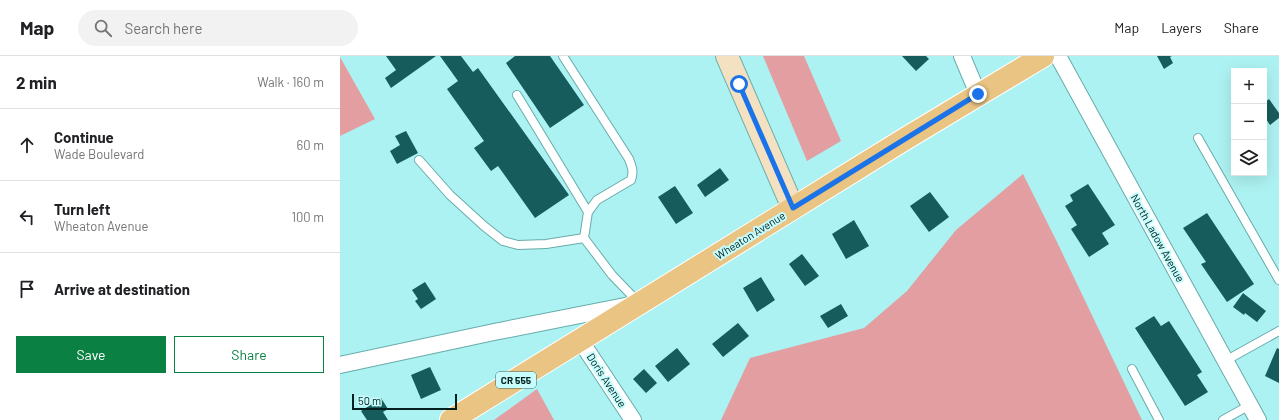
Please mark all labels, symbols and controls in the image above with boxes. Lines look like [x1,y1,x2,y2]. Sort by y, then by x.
search box [78,10,358,46]
text: Map [20,16,54,39]
icon: search [92,17,114,39]
text: Search here [124,19,202,37]
text: Map [1114,19,1139,36]
text: Layers [1161,19,1202,36]
text: Share [1224,19,1259,36]
map controls [1231,68,1267,176]
button: + [1231,68,1267,104]
text: 2 min [16,72,57,92]
text: Walk · 160 m [257,74,324,90]
route start [730,75,748,93]
route end [969,85,987,103]
button: − [1231,104,1267,140]
text: Continue [54,128,114,146]
icon: ahead [16,134,38,156]
text: 60 m [297,137,324,153]
button: layers [1231,140,1267,176]
text: Wade Boulevard [54,146,144,162]
street label: North Ladow Avenue [1128,192,1188,284]
text: Turn left [54,200,110,218]
icon: left [16,206,38,228]
street label: Wheaton Avenue [713,208,787,262]
text: 100 m [291,209,324,225]
text: Wheaton Avenue [54,218,148,234]
icon: arrive [16,278,38,300]
text: Arrive at destination [54,280,190,298]
button: Save [16,336,166,373]
button: Share [174,336,324,373]
street label: Doris Avenue [585,350,629,410]
road number: CR 555 [496,372,536,388]
scale bar [352,392,457,411]
text: 50 m [358,394,381,407]

